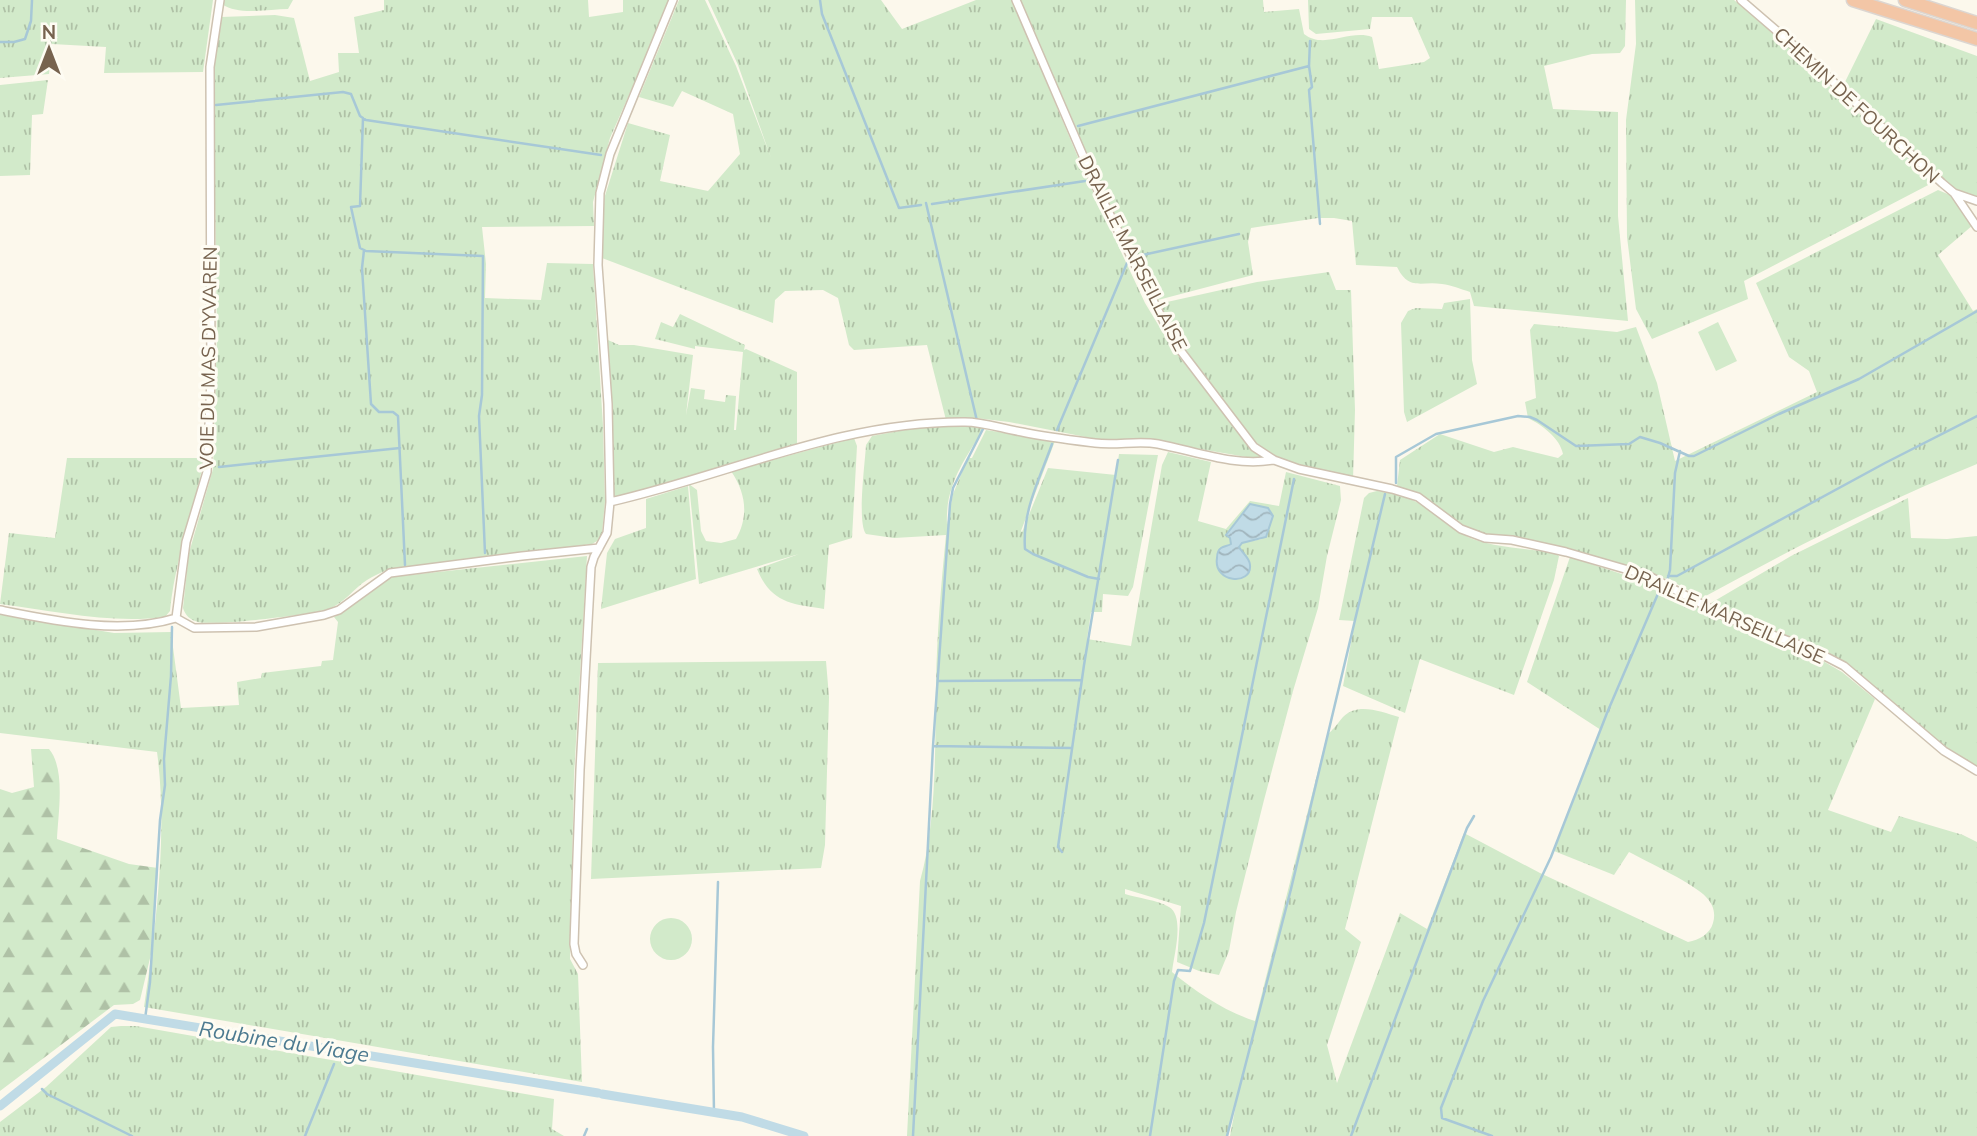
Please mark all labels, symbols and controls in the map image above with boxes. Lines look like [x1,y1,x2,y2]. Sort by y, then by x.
north arrow [14,14,84,84]
text: N [42,20,56,44]
street label: CHEMIN DE FOURCHON [1769,22,1945,188]
street label: DRAILLE MARSEILLAISE [1073,151,1193,355]
street label: VOIE DU MAS D'YVAREN [194,246,222,470]
street label: DRAILLE MARSEILLAISE [1621,559,1829,669]
water label: Roubine du Viage [197,1015,371,1067]

